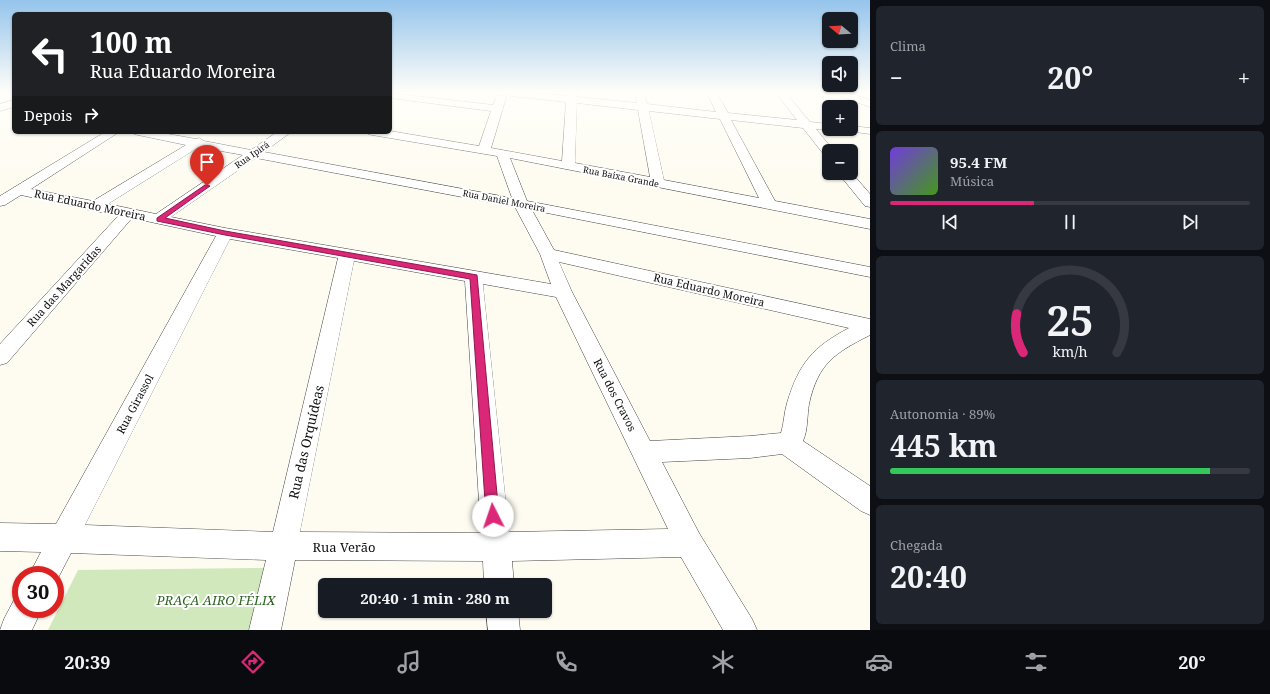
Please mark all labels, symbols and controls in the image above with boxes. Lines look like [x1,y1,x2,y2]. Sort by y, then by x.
north arrow [822,12,858,48]
map controls [822,12,858,180]
text: 100 m [90,23,172,61]
icon: left [24,28,76,80]
text: Clima [890,37,926,55]
button: sound [822,56,858,92]
text: 20° [1047,57,1093,98]
text: Rua Eduardo Moreira [90,59,276,83]
text: − [890,62,903,92]
text: + [1238,62,1250,92]
button: + [822,100,858,136]
icon: right [80,104,102,126]
text: Depois [24,105,72,125]
street label: Rua Ipirá [232,138,272,171]
button: − [822,144,858,180]
pin [190,145,224,186]
icon: arrive [196,151,218,173]
text: 95.4 FM [950,152,1007,172]
street label: Rua Baixa Grande [582,163,660,190]
text: Música [950,172,994,190]
street label: Rua Eduardo Moreira [33,185,147,224]
street label: Rua Daniel Moreira [462,186,547,215]
icon: previous [939,211,961,233]
icon: pause [1059,211,1081,233]
icon: next [1179,211,1201,233]
street label: Rua das Margaridas [23,242,104,329]
street label: Rua Eduardo Moreira [652,269,766,310]
text: 25 [1046,292,1094,348]
text: km/h [1052,342,1088,361]
street label: Rua dos Cravos [591,356,640,434]
street label: Rua Girassol [113,371,157,436]
street label: Rua das Orquídeas [284,383,328,501]
text: Autonomia · 89% [890,405,995,423]
text: 445 km [890,425,997,466]
position arrow [472,495,514,537]
text: Chegada [890,536,943,554]
street label: Rua Verão [312,538,376,556]
text: 20:40 [890,556,967,597]
speed limit sign: 30 [12,566,64,618]
text: 20:40 · 1 min · 280 m [360,588,510,608]
park label: PRAÇA AIRO FÉLIX [156,591,277,609]
icon: directions [239,648,267,676]
icon: music [395,648,423,676]
icon: phone [552,648,580,676]
icon: climate [709,648,737,676]
icon: car [865,648,893,676]
icon: filters [1022,648,1050,676]
text: 20:39 [64,650,110,674]
text: 20° [1178,650,1206,674]

